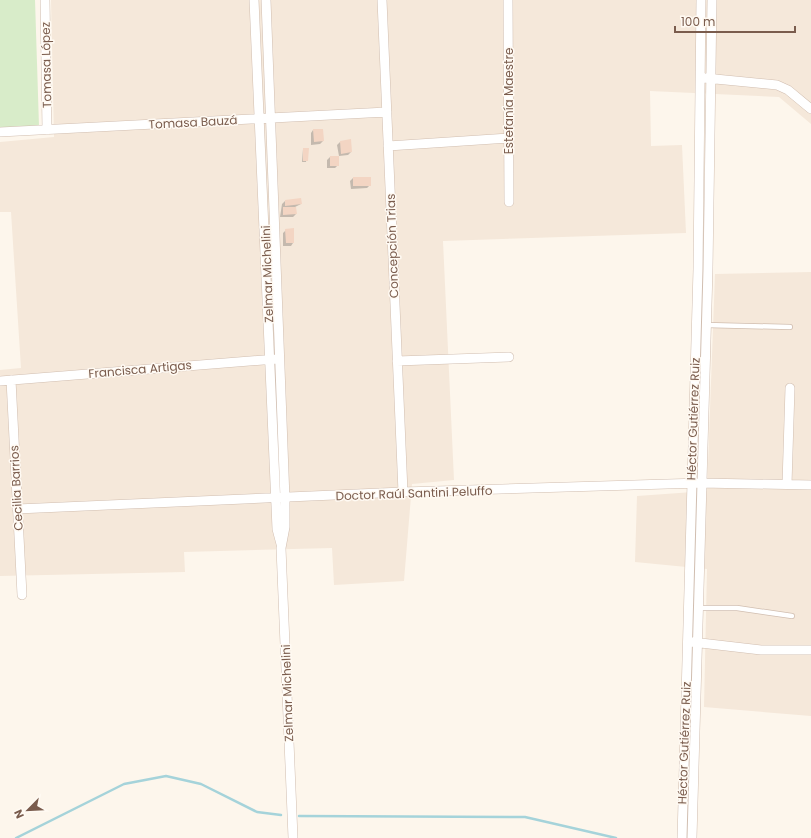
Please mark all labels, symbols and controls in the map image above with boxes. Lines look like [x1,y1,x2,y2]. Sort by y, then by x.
scale bar [675,8,795,34]
text: 100 m [681,13,715,30]
street label: Tomasa López [37,22,55,108]
street label: Estefanía Maestre [500,48,517,154]
street label: Tomasa Bauzá [148,111,238,133]
street label: Concepción Trias [382,193,402,299]
street label: Zelmar Michelini [257,225,277,323]
street label: Francisca Artigas [88,356,192,382]
street label: Héctor Gutiérrez Ruiz [682,357,704,481]
street label: Cecilia Barrios [5,445,27,531]
street label: Doctor Raúl Santini Peluffo [335,482,493,504]
street label: Zelmar Michelini [277,644,297,742]
street label: Héctor Gutiérrez Ruiz [673,681,695,805]
north arrow [8,790,48,830]
text: N [10,807,28,821]

